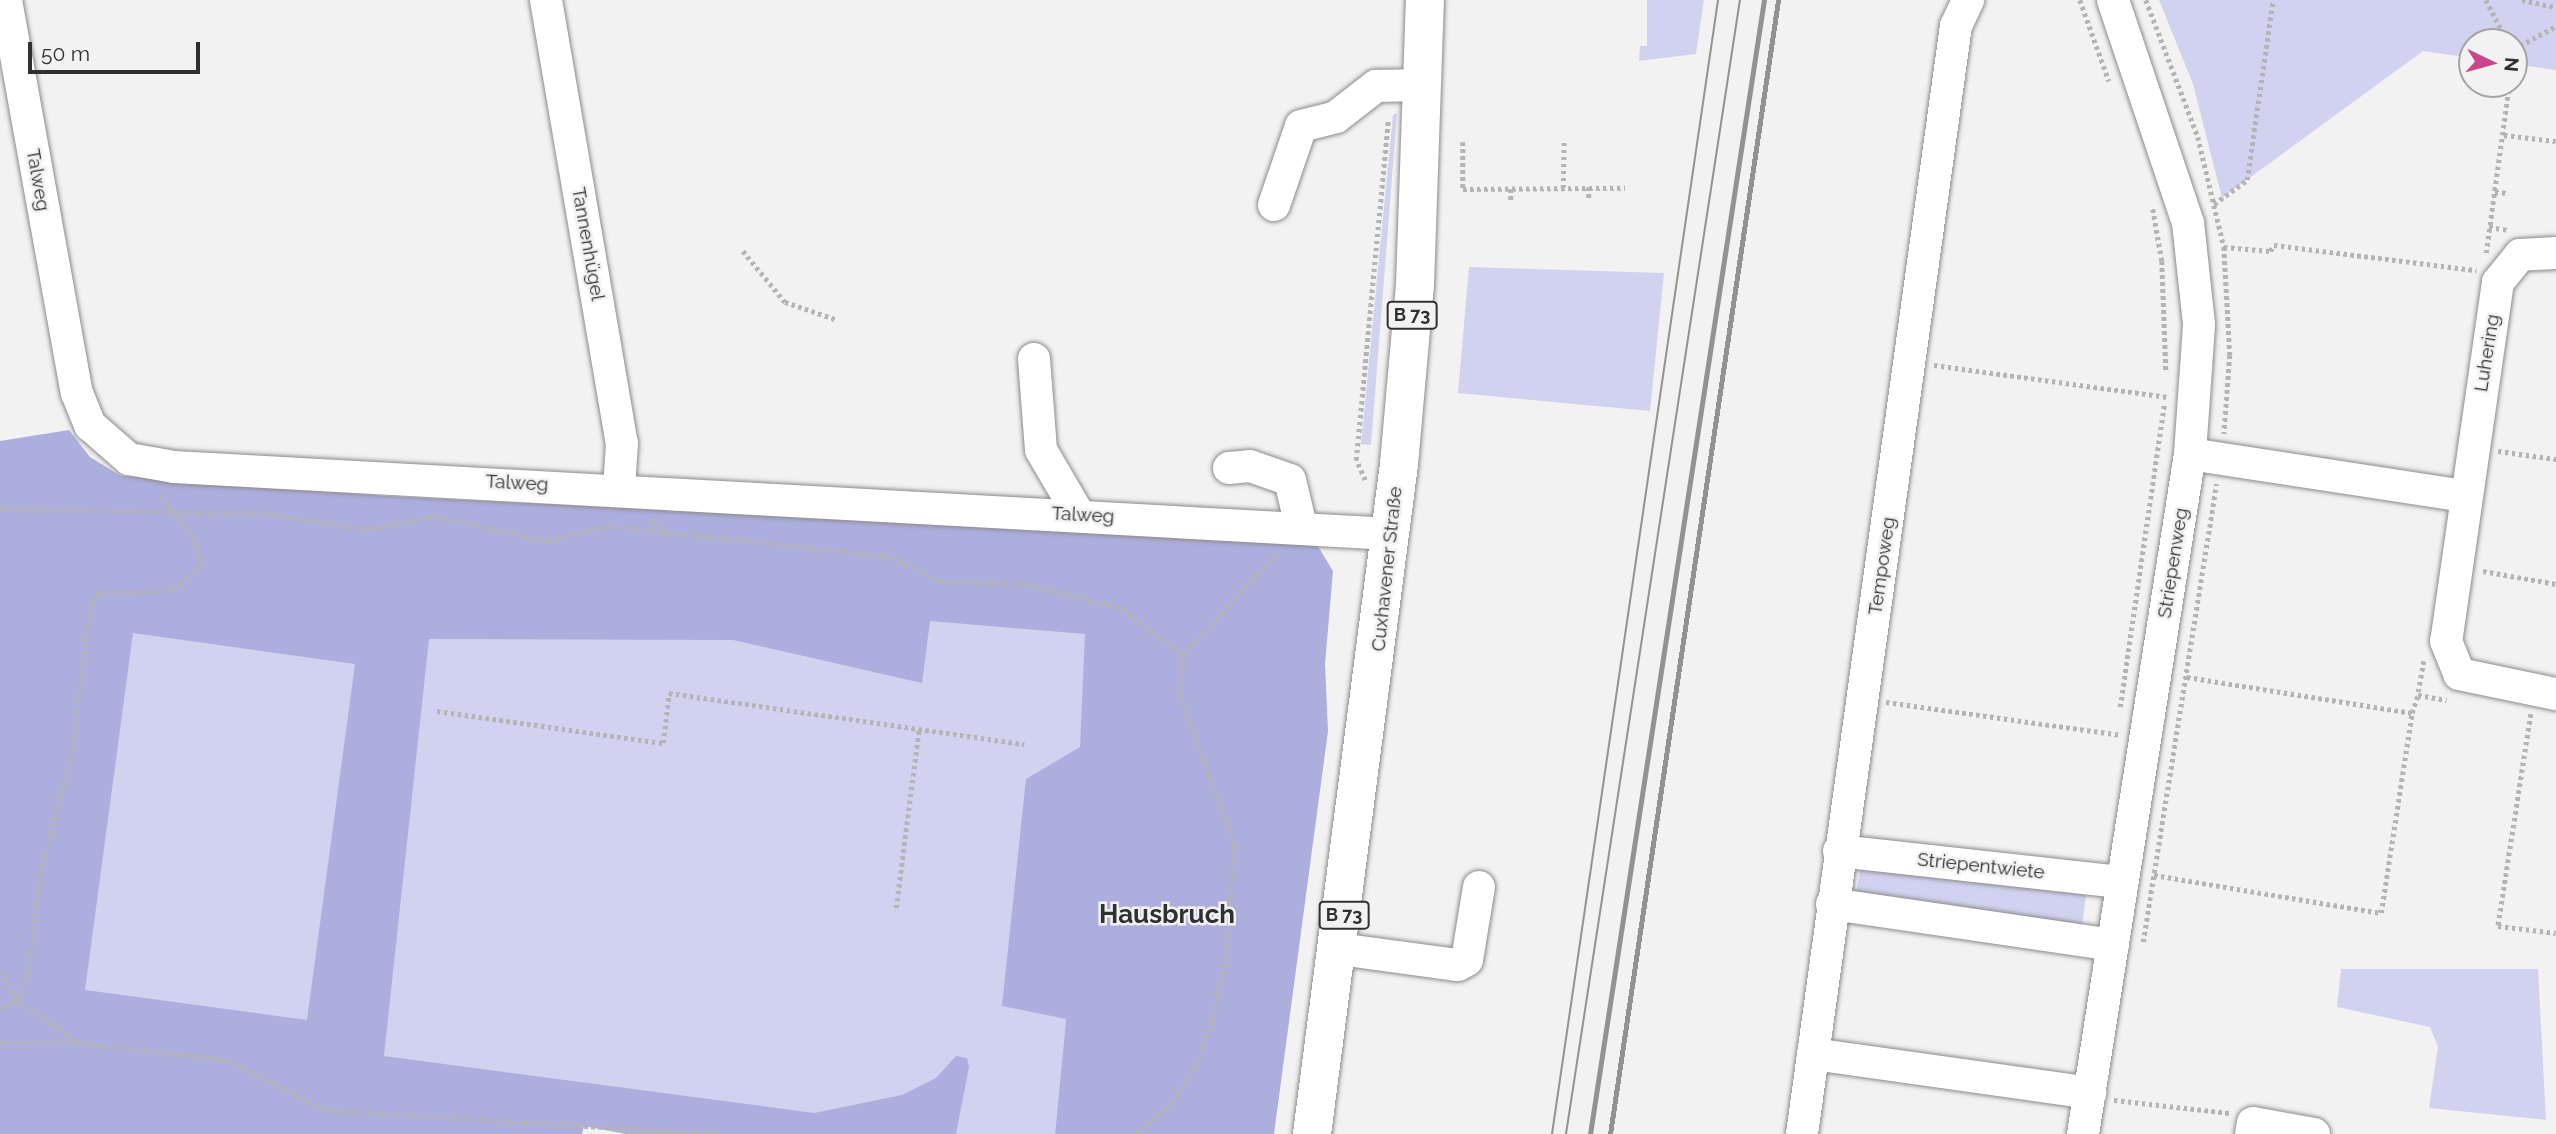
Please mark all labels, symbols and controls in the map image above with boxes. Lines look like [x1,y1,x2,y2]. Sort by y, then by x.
scale bar [32,28,203,72]
north arrow [2458,28,2528,98]
text: 50 m [41,41,90,66]
text: N [2500,56,2524,73]
street label: Talweg [21,147,55,213]
street label: Tannenhügel [567,186,609,302]
road number: B 73 [1386,300,1438,330]
street label: Luhering [2470,313,2504,393]
street label: Talweg [485,470,549,496]
street label: Cuxhavener Straße [1367,485,1407,653]
street label: Talweg [1051,502,1115,528]
street label: Striepenweg [2153,506,2193,620]
street label: Tempoweg [1864,516,1900,616]
street label: Striepentwiete [1916,848,2046,884]
district label: Hausbruch [1099,899,1235,931]
road number: B 73 [1318,900,1370,930]

